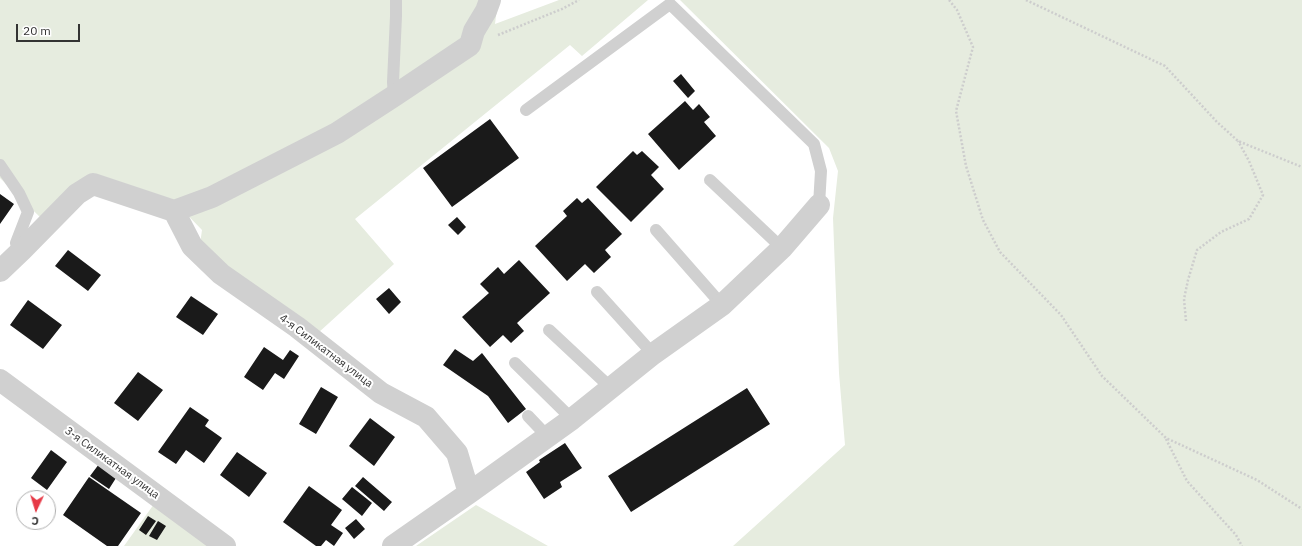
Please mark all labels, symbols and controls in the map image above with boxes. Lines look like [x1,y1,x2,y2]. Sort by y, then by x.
scale bar [18,16,82,42]
text: 20 m [23,23,51,38]
street label: 4-я Силикатная улица [277,312,375,390]
street label: 3-я Силикатная улица [62,424,162,502]
north arrow [16,490,56,530]
text: С [31,514,39,528]

